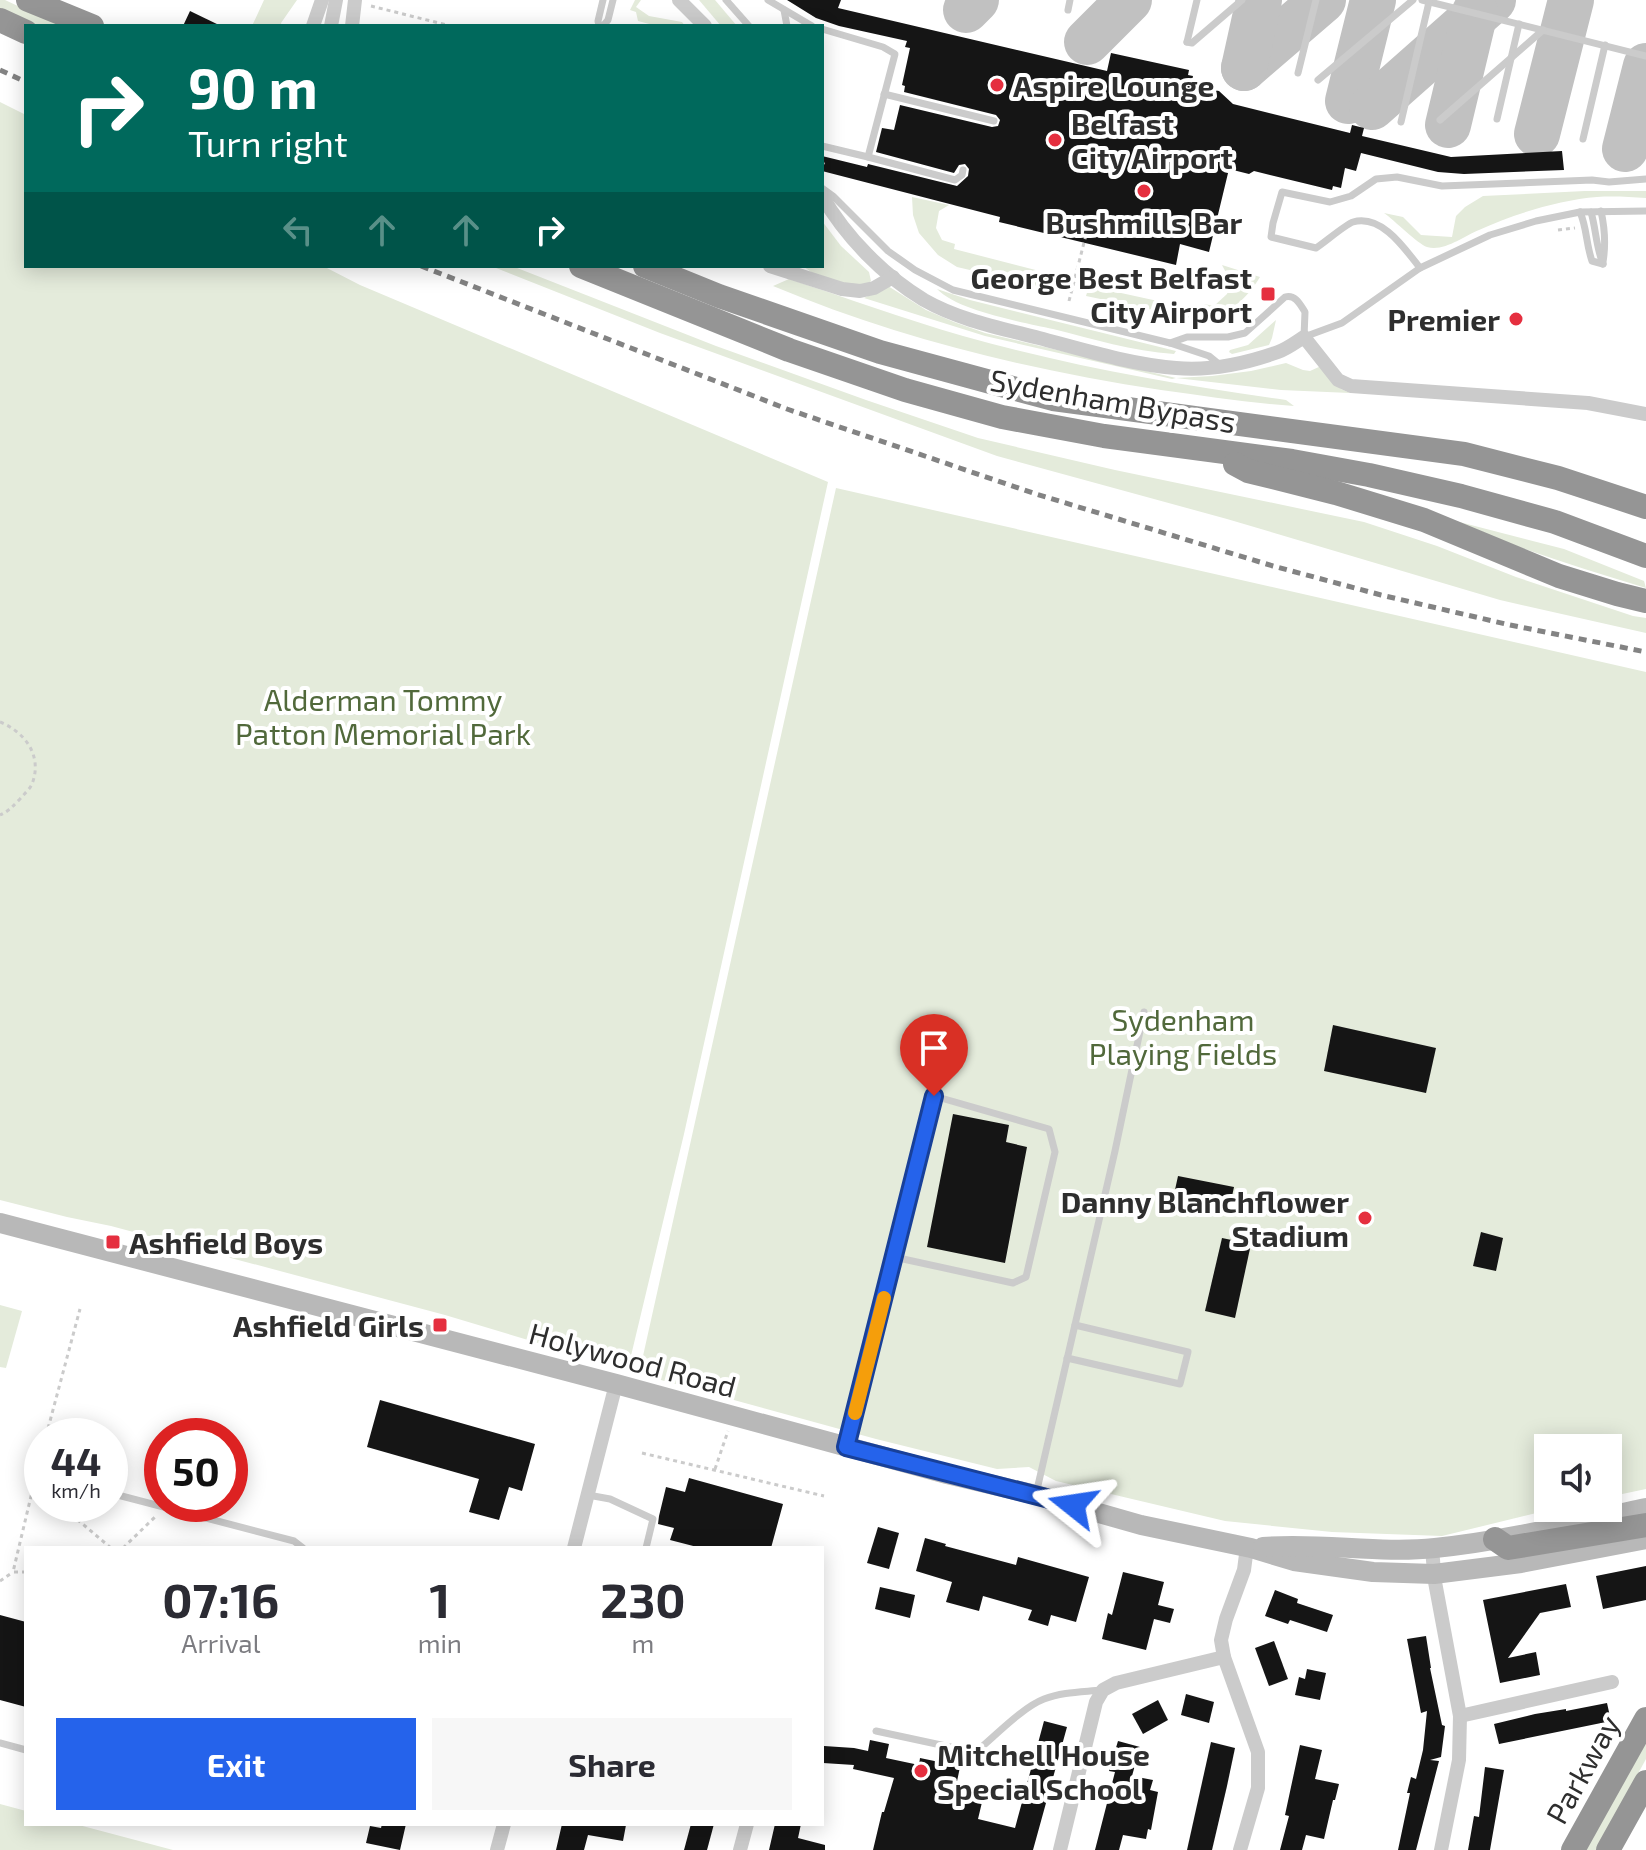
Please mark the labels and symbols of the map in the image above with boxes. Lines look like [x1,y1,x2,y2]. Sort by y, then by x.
place label: Aspire Lounge [1013,67,1215,103]
marker: Aspire Lounge [988,76,1006,94]
place label: Belfast City Airport [1071,105,1233,176]
marker: Belfast City Airport [1046,131,1064,149]
marker: Bushmills Bar [1135,182,1153,200]
place label: Bushmills Bar [1046,204,1243,240]
place label: George Best Belfast City Airport [971,259,1252,330]
marker: George Best Belfast City Airport [1259,285,1277,303]
place label: Premier [1388,301,1500,337]
marker: Premier [1507,310,1525,328]
street label: Sydenham Bypass [987,361,1239,439]
park label: Alderman Tommy Patton Memorial Park [235,681,531,751]
park label: Sydenham Playing Fields [1089,1001,1277,1071]
pin [900,1014,968,1096]
place label: Danny Blanchflower Stadium [1061,1183,1349,1253]
marker: Danny Blanchflower Stadium [1356,1209,1374,1227]
place label: Ashfield Boys [129,1224,323,1261]
marker: Ashfield Boys [104,1233,122,1251]
place label: Ashfield Girls [233,1307,424,1343]
street label: Holywood Road [526,1314,740,1404]
marker: Ashfield Girls [431,1316,449,1334]
speed limit sign: 50 [144,1418,248,1522]
position arrow [1031,1463,1115,1547]
street label: Parkway [1538,1708,1626,1829]
place label: Mitchell House Special School [937,1736,1150,1806]
marker: Mitchell House Special School [912,1762,930,1780]

